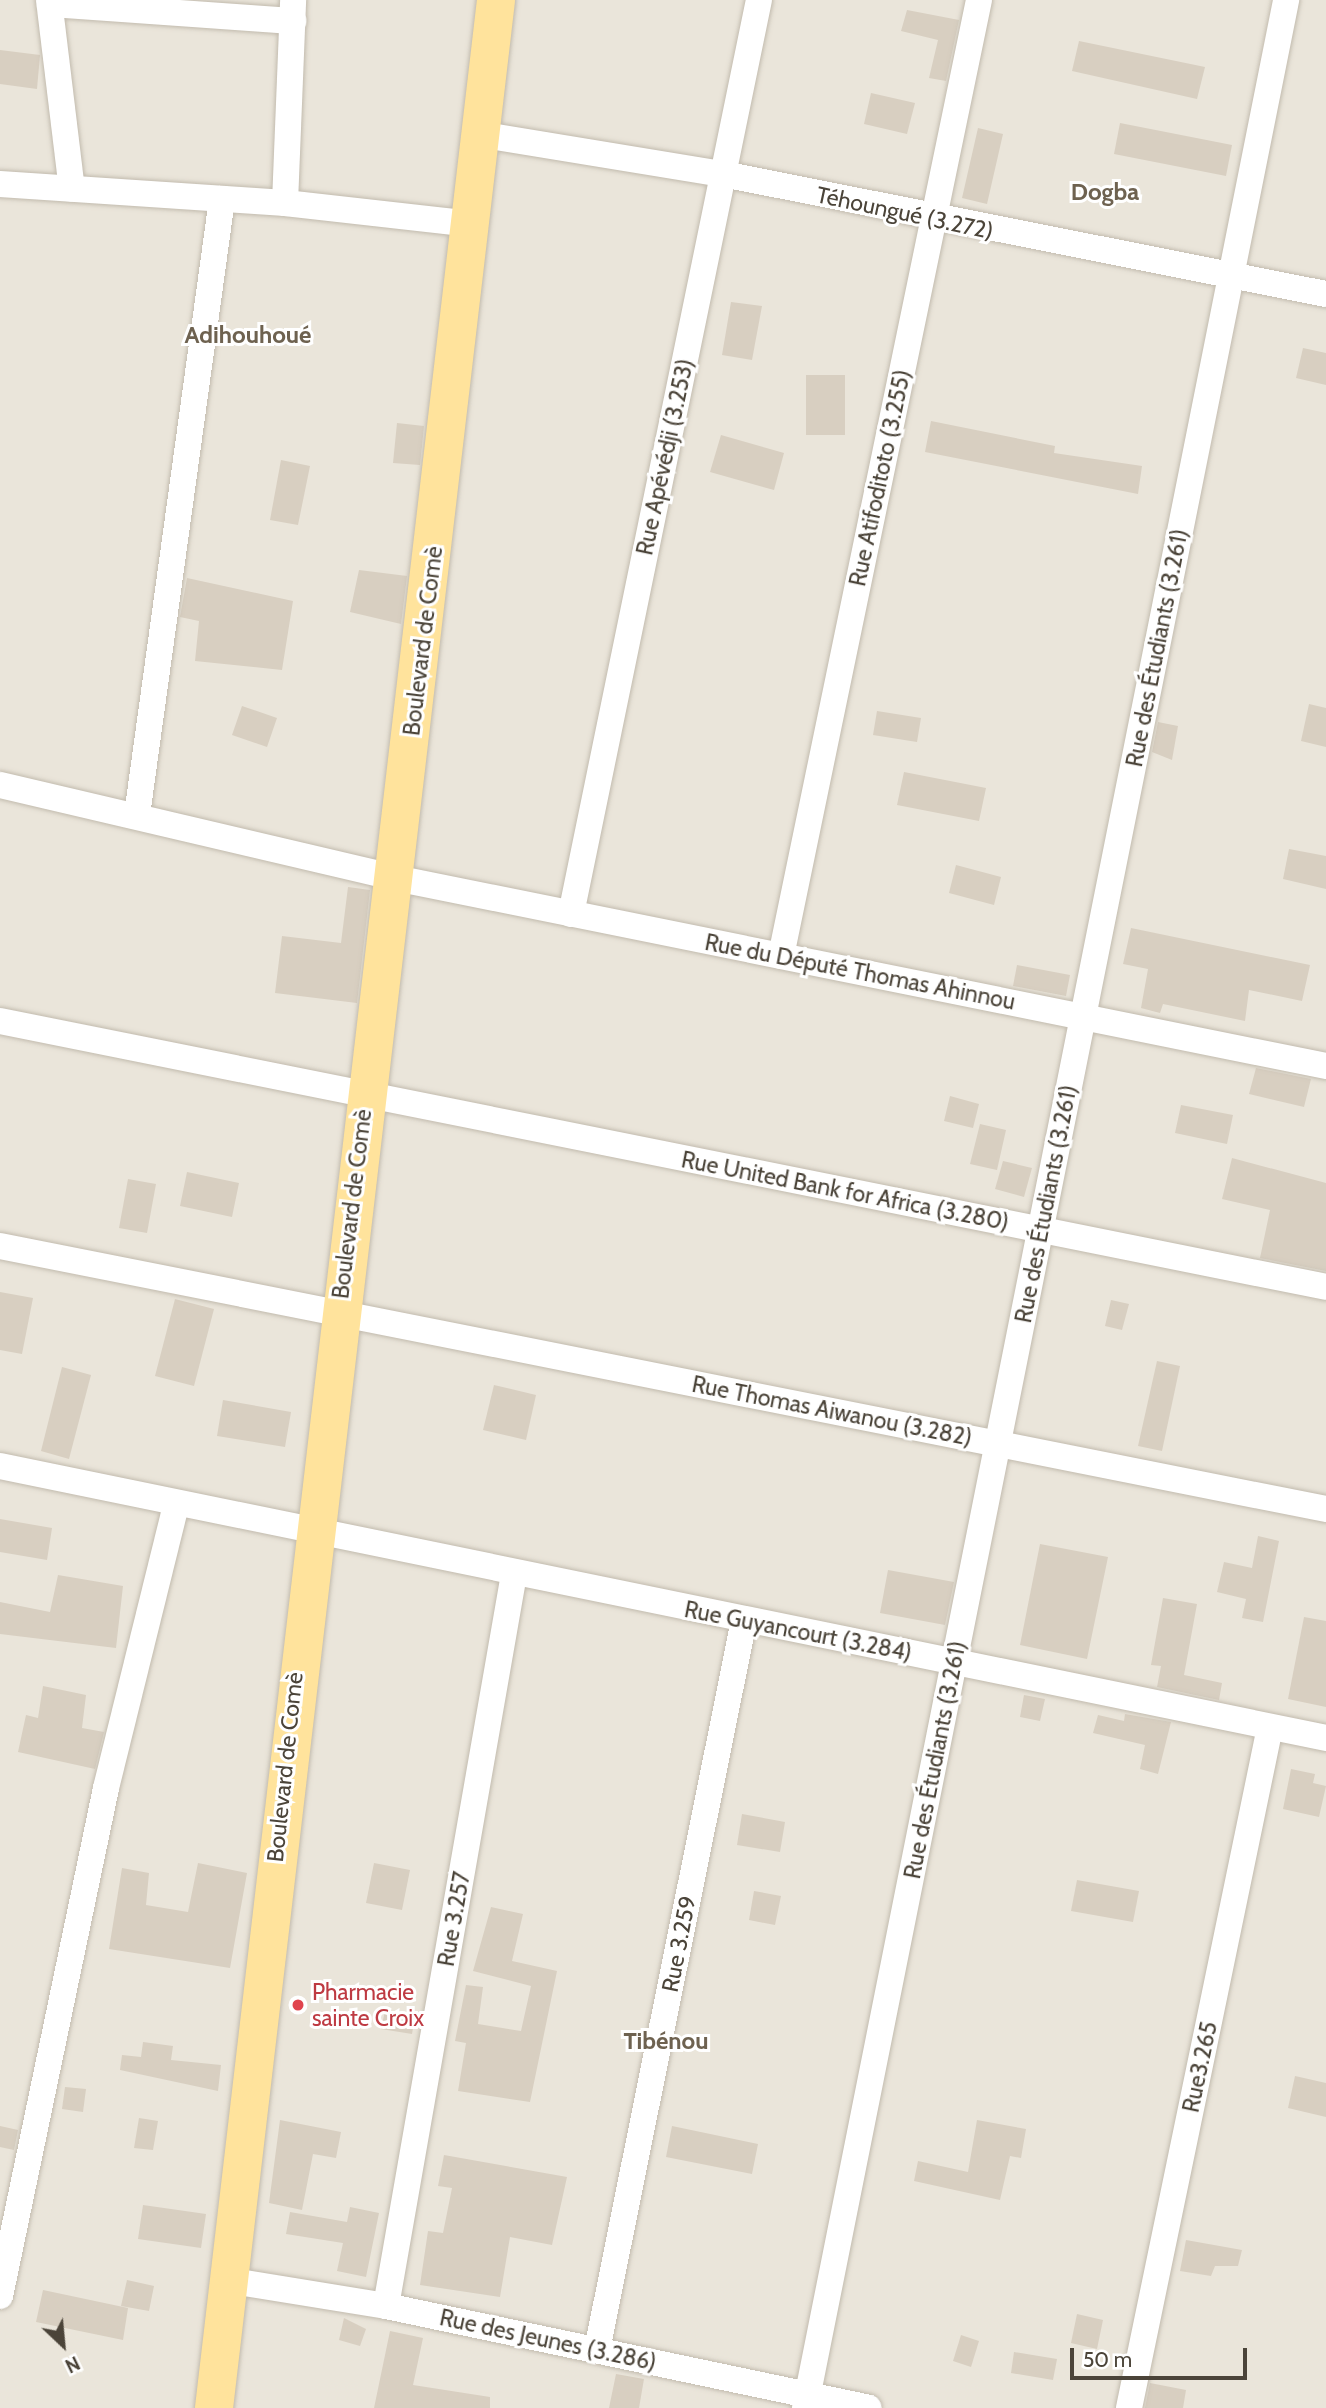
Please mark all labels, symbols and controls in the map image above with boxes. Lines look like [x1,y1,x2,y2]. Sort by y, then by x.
district label: Dogba [1071,178,1139,206]
street label: Téhoungué (3.272) [814,181,996,245]
district label: Adihouhoué [185,321,311,349]
street label: Rue Apévédji (3.253) [631,356,699,558]
street label: Rue Atifoditoto (3.255) [844,367,916,589]
street label: Rue des Étudiants (3.261) [1120,527,1194,769]
street label: Boulevard de Comè [398,545,448,737]
street label: Rue du Député Thomas Ahinnou [703,928,1017,1016]
street label: Rue des Étudiants (3.261) [1009,1083,1083,1325]
street label: Boulevard de Comè [327,1108,377,1300]
street label: Rue United Bank for Africa (3.280) [679,1146,1011,1236]
street label: Rue Thomas Aiwanou (3.282) [690,1370,974,1452]
street label: Rue Guyancourt (3.284) [682,1595,914,1667]
street label: Rue des Étudiants (3.261) [898,1639,972,1881]
street label: Boulevard de Comè [261,1671,309,1863]
street label: Rue 3.257 [432,1869,476,1969]
street label: Rue 3.259 [656,1894,702,1994]
place label: Pharmacie sainte Croix [312,1978,424,2032]
marker: Pharmacie sainte Croix [290,1997,306,2013]
street label: Rue3.265 [1177,2019,1223,2115]
district label: Tibénou [623,2027,709,2055]
street label: Rue des Jeunes (3.286) [437,2304,659,2376]
north arrow [28,2310,98,2380]
scale bar [1074,2334,1251,2378]
text: 50 m [1083,2347,1132,2372]
text: N [61,2351,84,2378]

